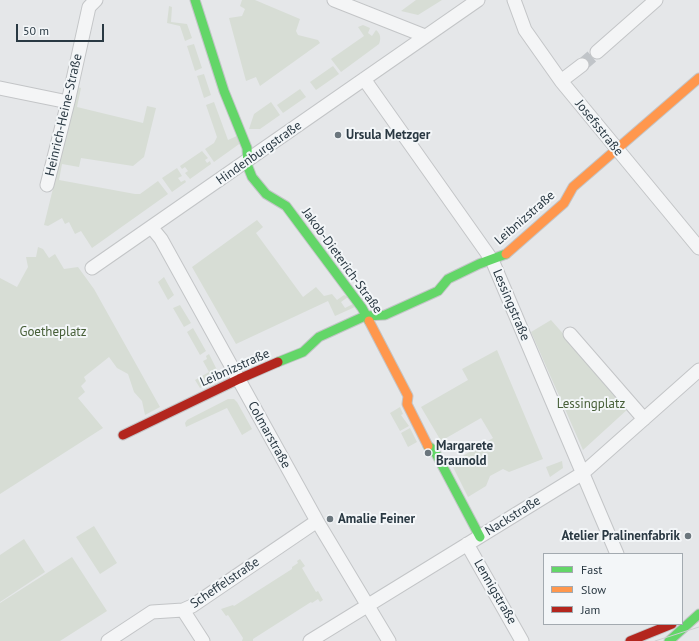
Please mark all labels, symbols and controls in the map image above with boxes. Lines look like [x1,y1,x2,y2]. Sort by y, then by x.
scale bar [18,16,106,42]
text: 50 m [23,23,49,38]
street label: Heinrich-Heine-Straße [42,52,86,178]
street label: Josefsstraße [572,97,626,159]
street label: Hindenburgstraße [213,118,305,188]
place label: Ursula Metzger [346,127,430,143]
marker: Ursula Metzger [333,130,343,140]
street label: Leibnizstraße [492,188,558,248]
street label: Jakob-Dieterich-Straße [299,205,385,317]
street label: Lessingstraße [489,267,533,343]
park label: Goetheplatz [19,324,87,340]
street label: Leibnizstraße [198,346,272,390]
park label: Lessingplatz [557,396,625,412]
street label: Colmarstraße [244,399,294,471]
place label: Margarete Braunold [436,438,493,469]
marker: Margarete Braunold [423,448,433,458]
street label: Nackstraße [482,493,544,539]
place label: Amalie Feiner [338,511,415,527]
marker: Amalie Feiner [325,514,335,524]
place label: Atelier Pralinenfabrik [561,528,680,544]
marker: Atelier Pralinenfabrik [683,531,693,541]
legend [543,553,683,625]
street label: Scheffelstraße [187,554,263,612]
street label: Lennigstraße [470,557,520,627]
text: Fast [581,562,602,577]
text: Slow [581,582,606,597]
text: Jam [581,602,600,617]

